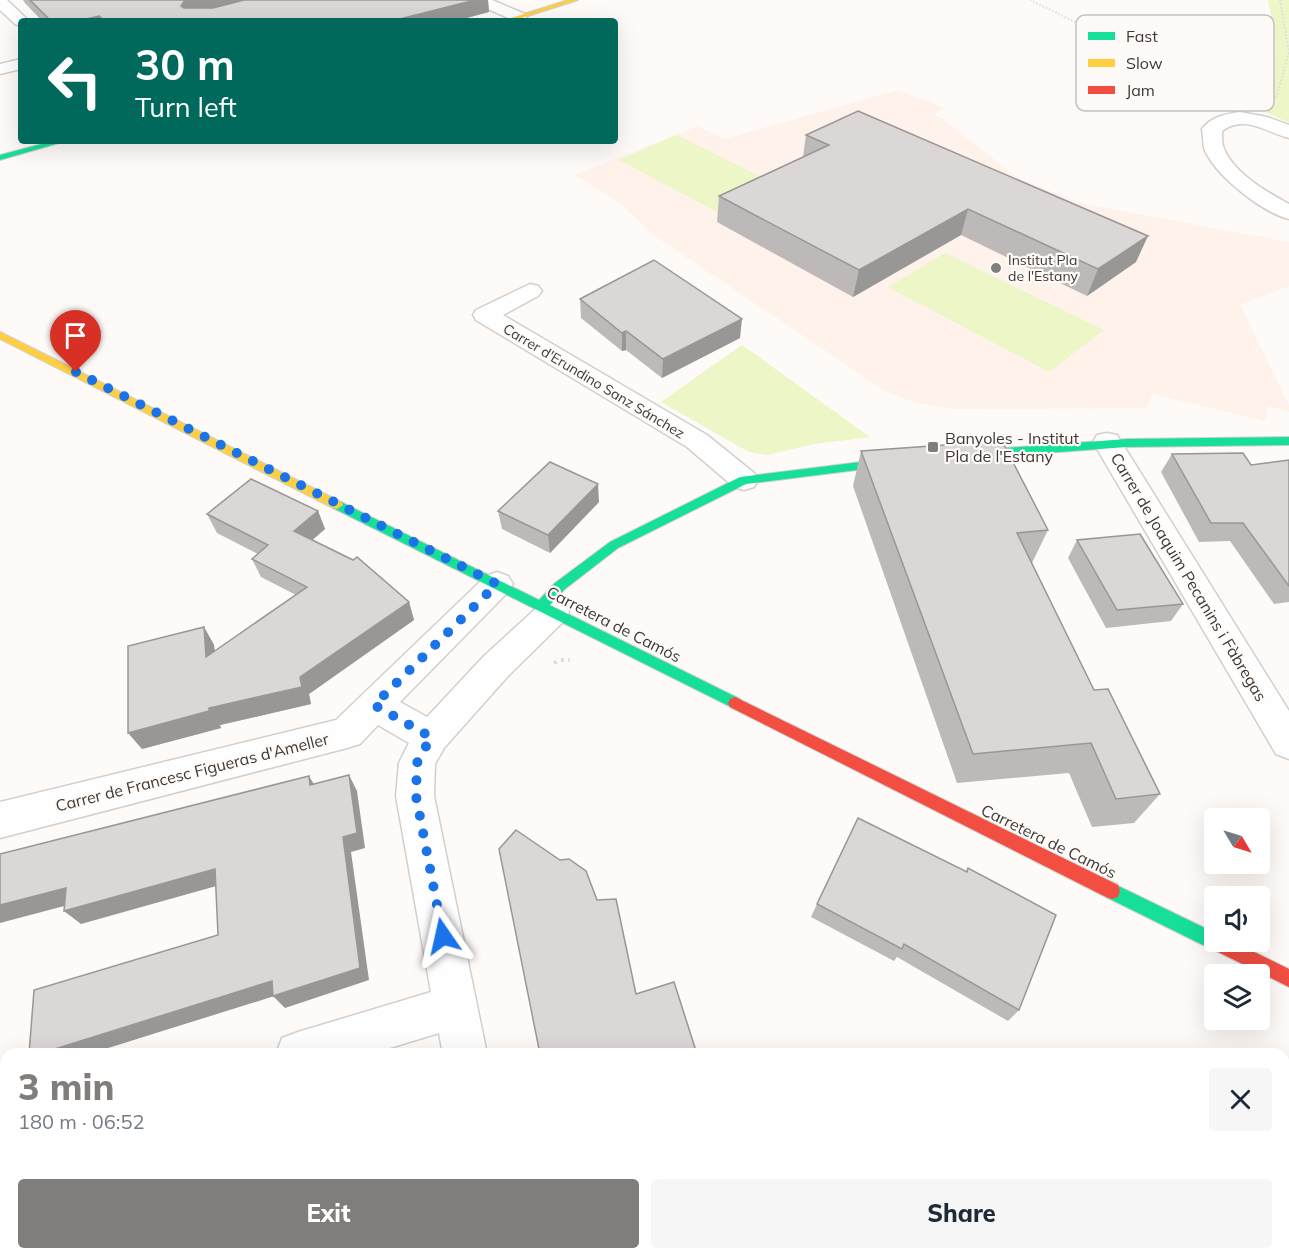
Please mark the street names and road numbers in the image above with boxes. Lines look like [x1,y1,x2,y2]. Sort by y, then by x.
street label: Carrer d'Erundino Sanz Sánchez [500,320,688,442]
street label: Carrer de Joaquim Pecanins i Fàbregas [1107,449,1271,705]
street label: Carretera de Camós [543,581,685,667]
street label: Carrer de Francesc Figueras d'Ameller [53,728,331,816]
street label: Carretera de Camós [978,800,1120,882]

